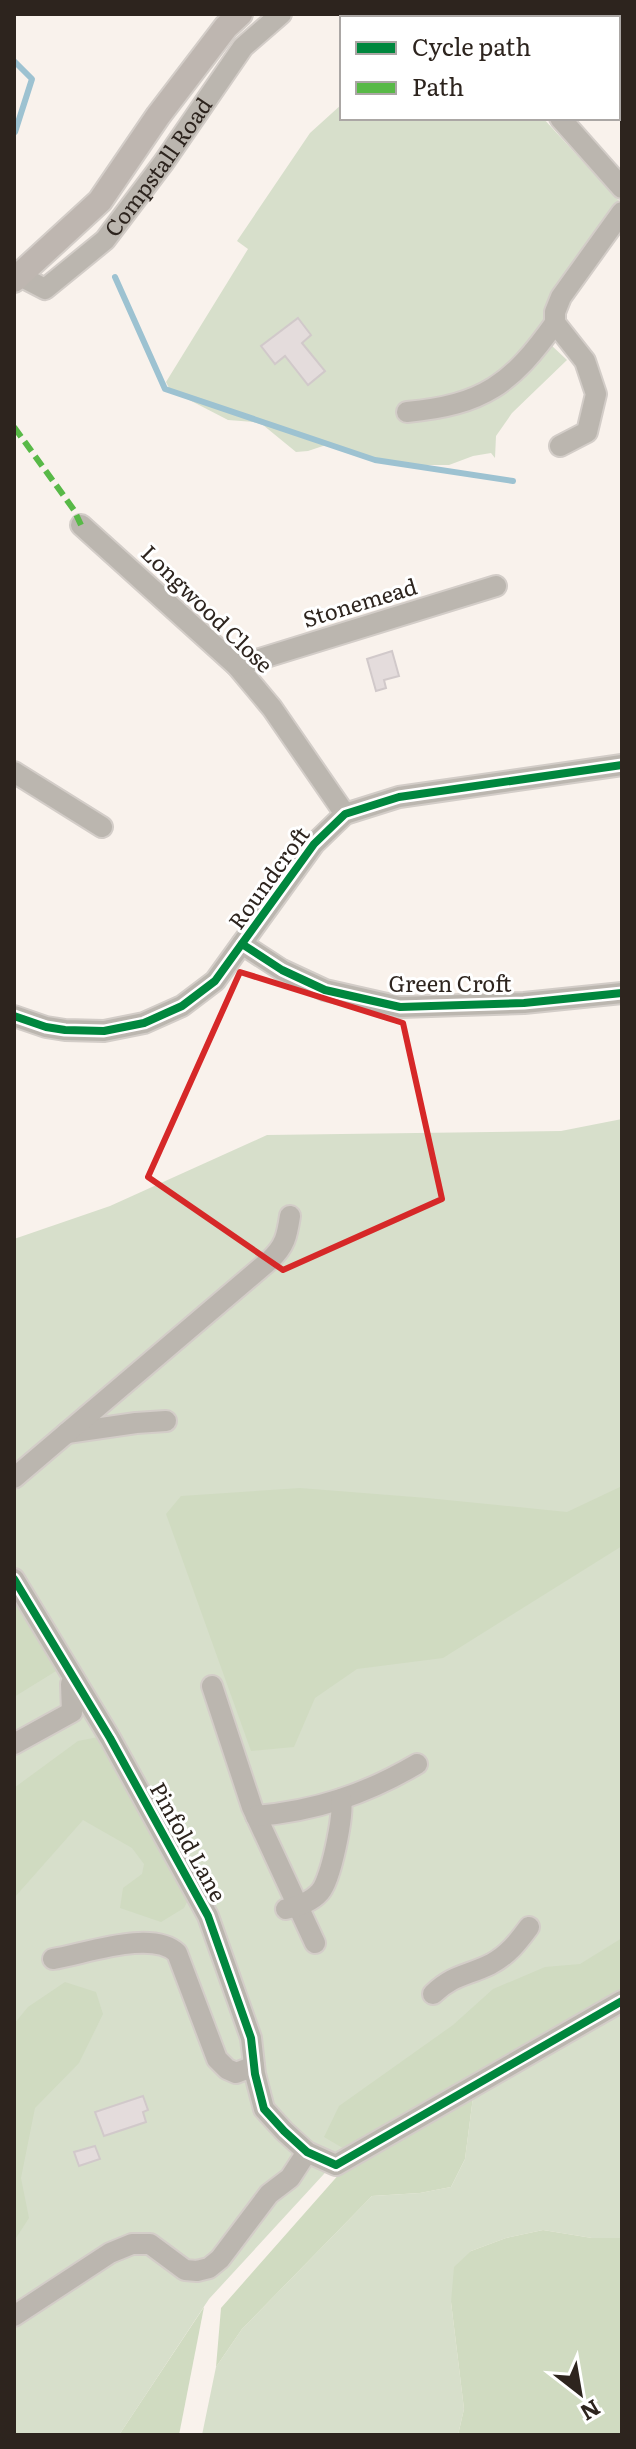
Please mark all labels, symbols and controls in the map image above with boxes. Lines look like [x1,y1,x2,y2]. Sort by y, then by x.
legend [340,16,620,120]
text: Cycle path [412,28,531,63]
text: Path [412,68,464,103]
street label: Compstall Road [95,90,219,243]
street label: Longwood Close [135,536,281,680]
street label: Stonemead [298,569,421,635]
street label: Roundcroft [219,818,317,935]
street label: Green Croft [389,966,512,999]
street label: Pinfold Lane [143,1775,236,1907]
north arrow [540,2353,620,2433]
text: N [575,2393,607,2430]

